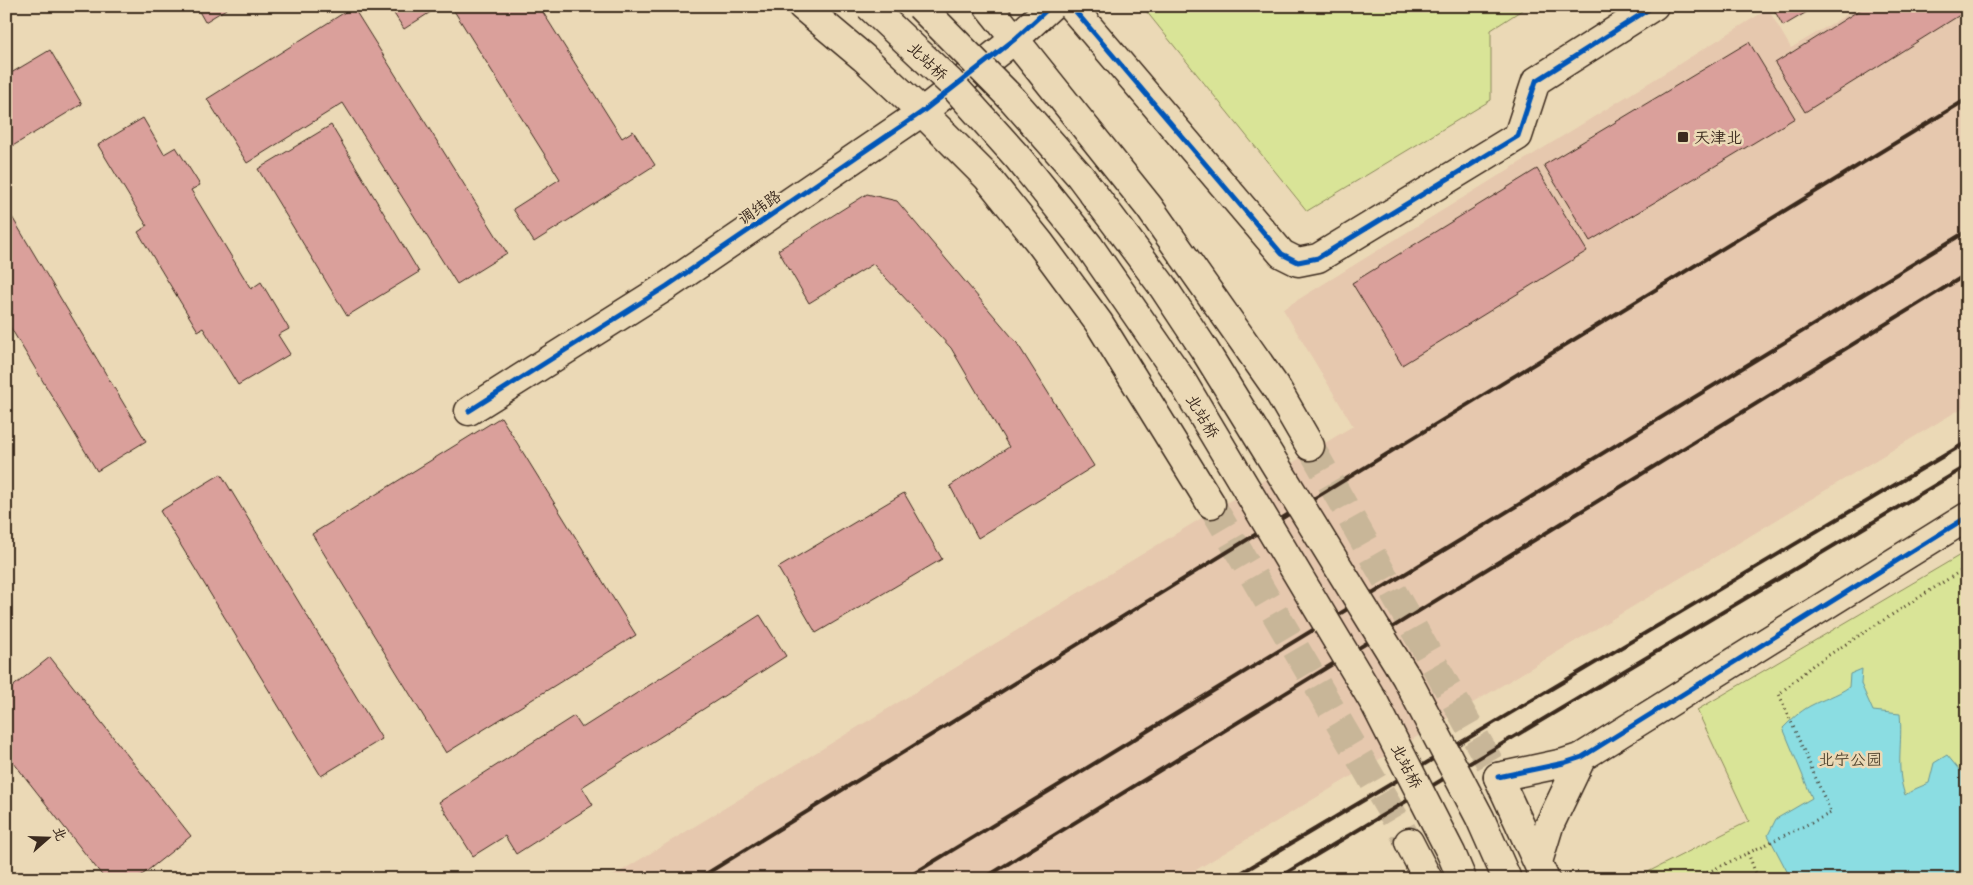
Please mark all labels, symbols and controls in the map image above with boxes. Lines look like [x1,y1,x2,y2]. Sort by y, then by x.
street label: 北站桥 [901,37,952,88]
place label: 天津北 [1694,127,1742,151]
marker: 天津北 [1676,130,1690,144]
street label: 调纬路 [734,185,787,232]
street label: 北站桥 [1179,390,1224,444]
street label: 北站桥 [1384,740,1427,794]
park label: 北宁公园 [1818,749,1882,773]
north arrow [22,812,72,862]
text: 北 [47,824,71,844]

